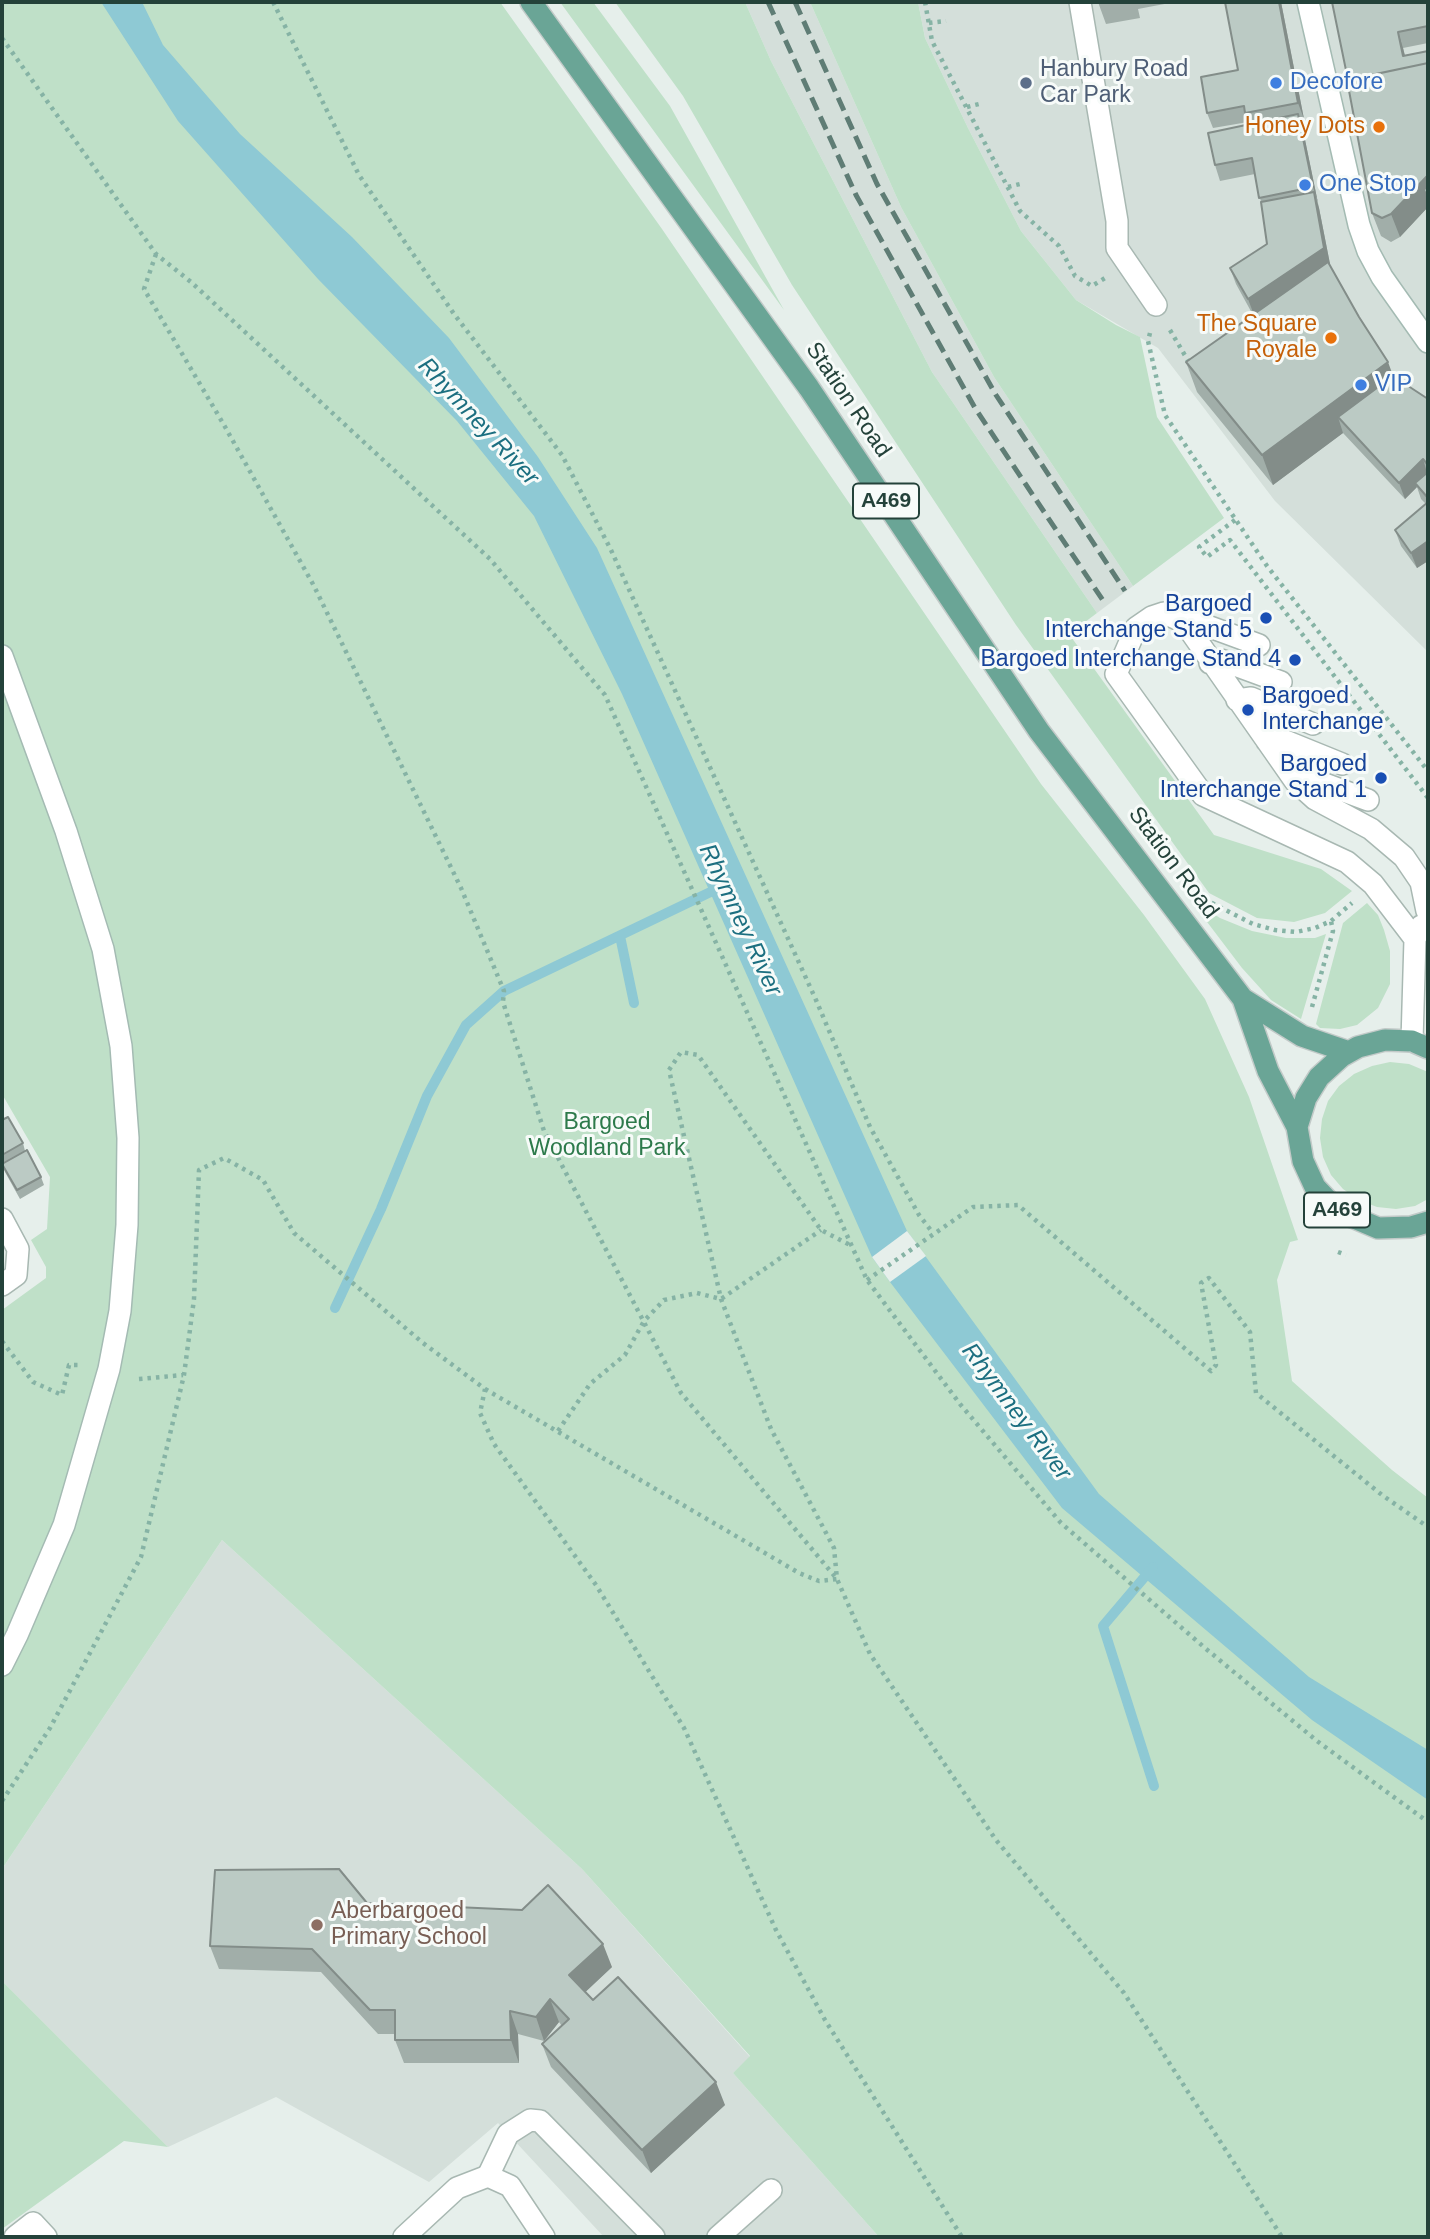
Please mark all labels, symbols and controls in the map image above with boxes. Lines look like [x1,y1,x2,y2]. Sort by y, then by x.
place label: Hanbury Road Car Park [1040,56,1188,110]
place label: Decofore [1290,69,1383,97]
marker: Hanbury Road Car Park [1018,75,1034,91]
marker: Decofore [1268,75,1284,91]
place label: Honey Dots [1245,113,1365,141]
marker: Honey Dots [1371,119,1387,135]
place label: One Stop [1319,171,1416,199]
marker: One Stop [1297,177,1313,193]
place label: The Square Royale [1197,311,1317,365]
marker: The Square Royale [1323,330,1339,346]
street label: Station Road [799,337,897,463]
water label: Rhymney River [412,352,544,492]
place label: VIP [1375,371,1412,399]
marker: VIP [1353,377,1369,393]
road number: A469 [853,484,919,518]
place label: Bargoed Interchange Stand 5 [1045,591,1252,645]
marker: Bargoed Interchange Stand 5 [1258,610,1274,626]
place label: Bargoed Interchange Stand 4 [980,646,1281,674]
marker: Bargoed Interchange Stand 4 [1287,652,1303,668]
place label: Bargoed Interchange [1262,683,1383,737]
marker: Bargoed Interchange [1240,702,1256,718]
place label: Bargoed Interchange Stand 1 [1160,751,1367,805]
marker: Bargoed Interchange Stand 1 [1373,770,1389,786]
street label: Station Road [1122,802,1224,924]
water label: Rhymney River [692,840,788,1000]
park label: Bargoed Woodland Park [529,1109,685,1163]
road number: A469 [1304,1192,1370,1228]
water label: Rhymney River [955,1338,1077,1486]
place label: Aberbargoed Primary School [331,1898,487,1952]
marker: Aberbargoed Primary School [309,1917,325,1933]

